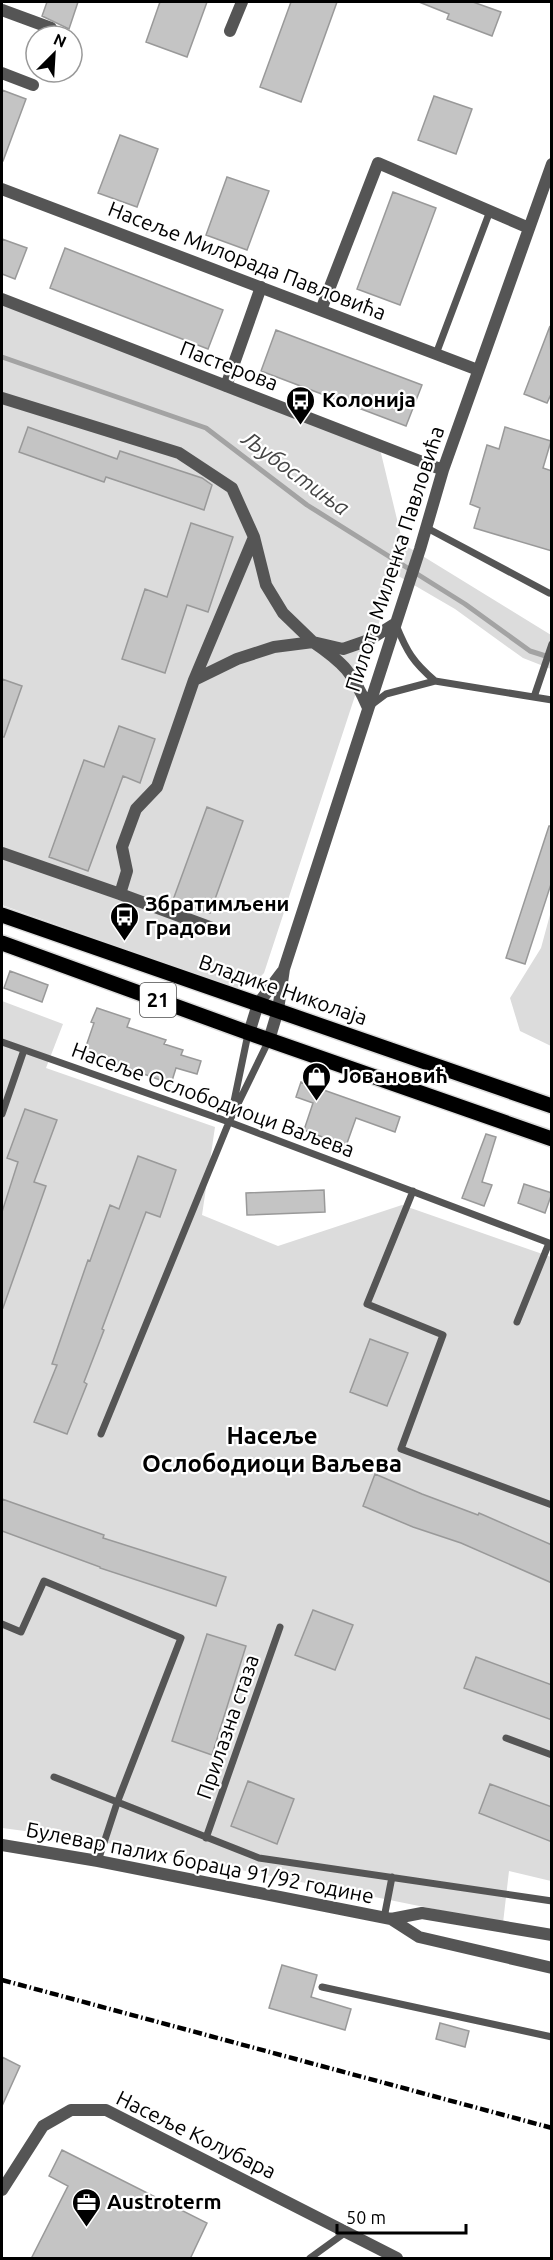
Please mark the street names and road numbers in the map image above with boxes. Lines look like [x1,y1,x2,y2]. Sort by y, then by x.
street label: Насеље Милорада Павловића [105,196,390,324]
street label: Пастерова [177,335,282,395]
street label: Пилота Миленка Павловића [340,423,448,695]
street label: Владике Николаја [196,949,371,1029]
road number: 21 [140,983,176,1017]
street label: Насеље Ослободиоци Ваљева [69,1037,358,1161]
street label: Прилазна стаза [191,1651,263,1802]
street label: Булевар палих бораца 91/92 године [24,1816,376,1908]
street label: Насеље Колубара [113,2085,280,2183]

